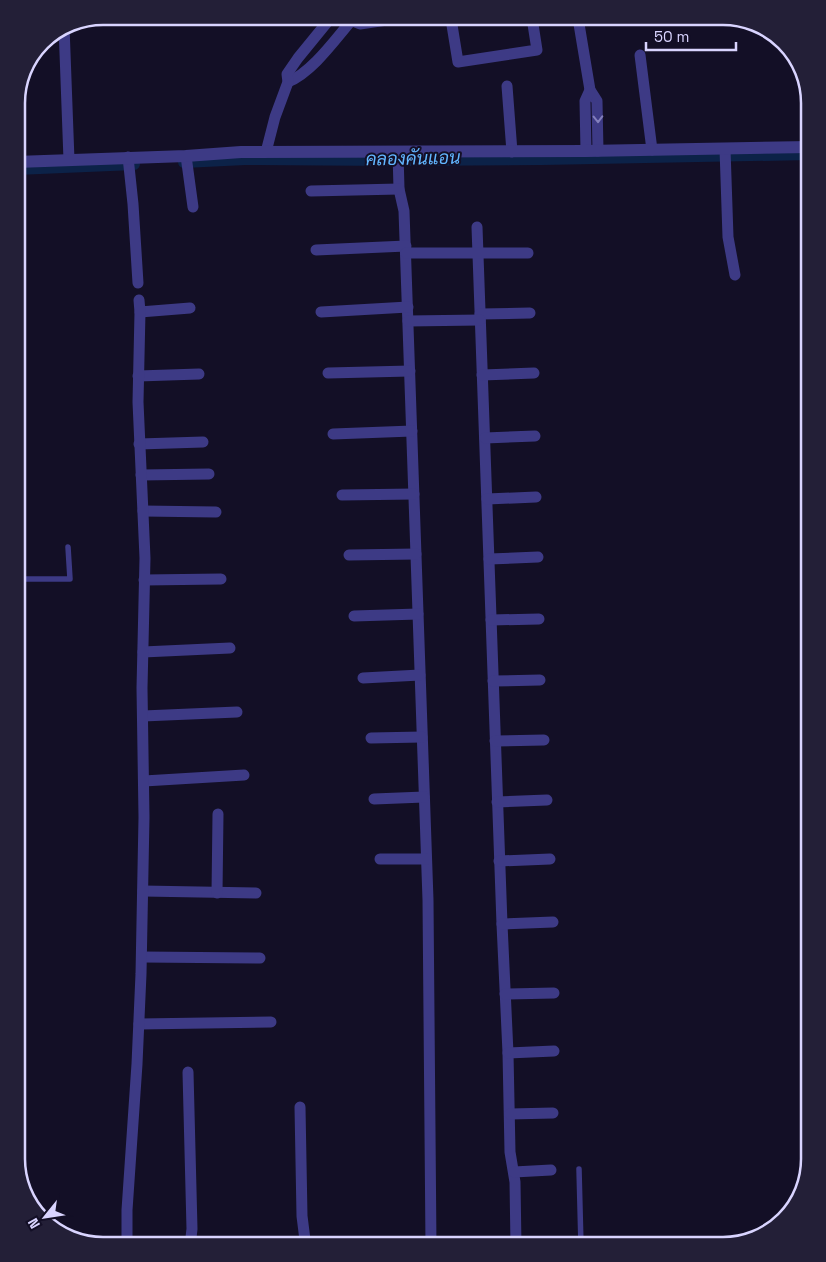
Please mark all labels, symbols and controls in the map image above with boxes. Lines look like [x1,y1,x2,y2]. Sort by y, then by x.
scale bar [646,20,736,52]
text: 50 m [654,27,689,46]
one-way arrow [593,116,603,123]
water label: คลองคันแอน [365,146,461,170]
north arrow [20,1192,70,1242]
text: N [24,1215,44,1232]

